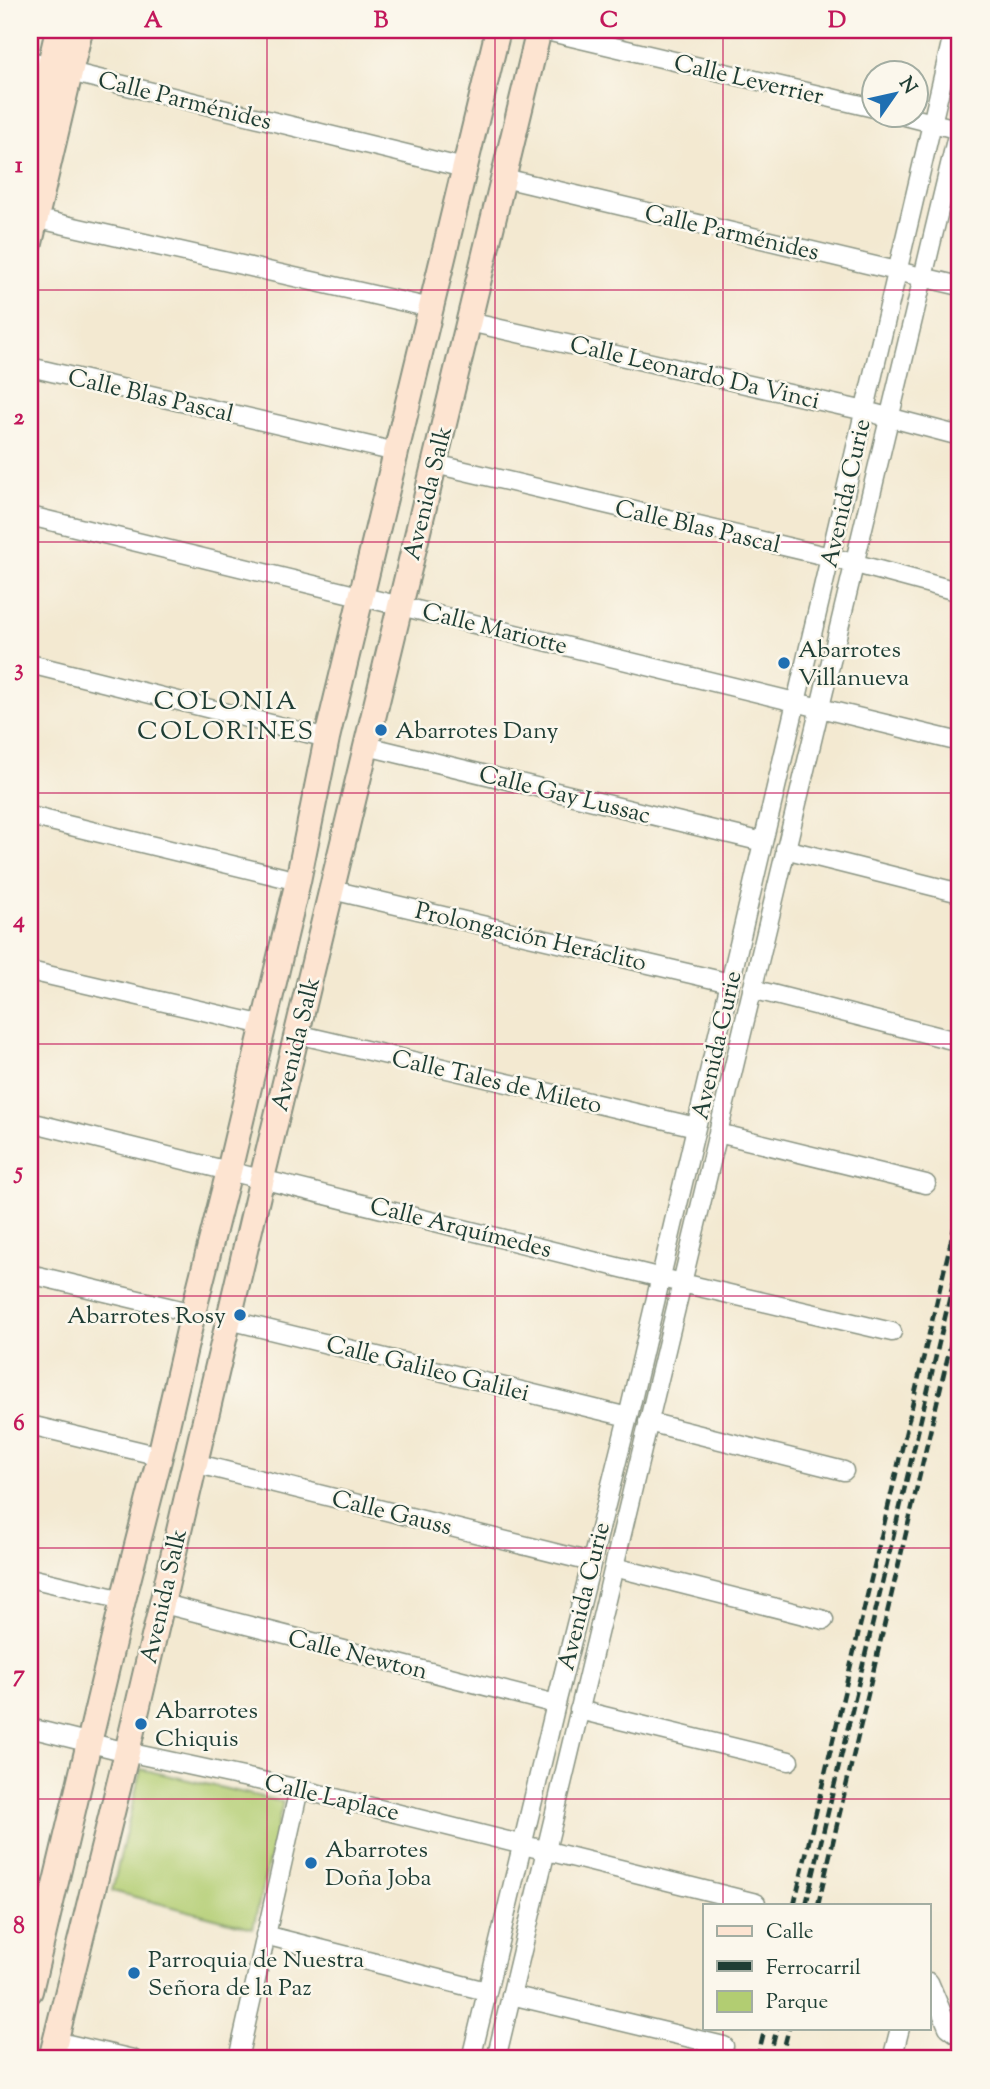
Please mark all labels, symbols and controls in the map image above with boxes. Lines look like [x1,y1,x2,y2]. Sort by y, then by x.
text: A [144,5,163,38]
text: B [374,5,389,38]
text: C [600,5,618,38]
text: D [828,5,846,38]
street label: Calle Leverrier [670,47,827,115]
north arrow [860,60,930,130]
street label: Calle Parménides [94,64,275,140]
text: N [892,72,922,100]
text: 1 [15,150,23,183]
street label: Calle Parménides [641,197,822,271]
street label: Calle Leonardo Da Vinci [566,329,823,419]
street label: Calle Blas Pascal [64,361,237,433]
text: 2 [14,402,25,435]
street label: Avenida Curie [813,416,881,571]
street label: Avenida Salk [396,423,462,564]
street label: Calle Blas Pascal [611,492,784,564]
street label: Calle Mariotte [418,595,571,664]
place label: Abarrotes Villanueva [798,634,909,696]
text: 3 [14,653,24,686]
marker: Abarrotes Villanueva [776,655,792,671]
district label: COLONIA COLORINES [137,684,315,751]
place label: Abarrotes Dany [395,715,559,749]
marker: Abarrotes Dany [373,722,389,738]
street label: Calle Gay Lussac [475,758,654,834]
street label: Prolongación Heráclito [412,895,650,981]
text: 4 [12,905,25,938]
street label: Avenida Curie [684,968,752,1123]
street label: Avenida Salk [264,974,330,1115]
street label: Calle Tales de Mileto [388,1042,605,1124]
text: 5 [13,1156,23,1189]
street label: Calle Arquímedes [366,1190,555,1268]
place label: Abarrotes Rosy [67,1300,226,1334]
marker: Abarrotes Rosy [232,1307,248,1323]
street label: Calle Galileo Galilei [322,1328,533,1412]
text: 6 [13,1408,25,1441]
street label: Calle Gauss [328,1483,455,1545]
street label: Avenida Curie [550,1519,620,1674]
street label: Avenida Salk [133,1526,197,1667]
street label: Calle Newton [284,1622,431,1690]
text: 7 [13,1659,25,1692]
place label: Abarrotes Chiquis [155,1695,258,1757]
marker: Abarrotes Chiquis [133,1716,149,1732]
street label: Calle Laplace [261,1767,402,1831]
place label: Abarrotes Doña Joba [325,1834,432,1896]
marker: Abarrotes Doña Joba [303,1855,319,1871]
legend [703,1904,930,2030]
text: 8 [13,1911,25,1944]
text: Calle [766,1918,814,1948]
place label: Parroquia de Nuestra Señora de la Paz [148,1944,364,2006]
text: Ferrocarril [766,1954,861,1984]
marker: Parroquia de Nuestra Señora de la Paz [126,1965,142,1981]
text: Parque [766,1988,828,2018]

